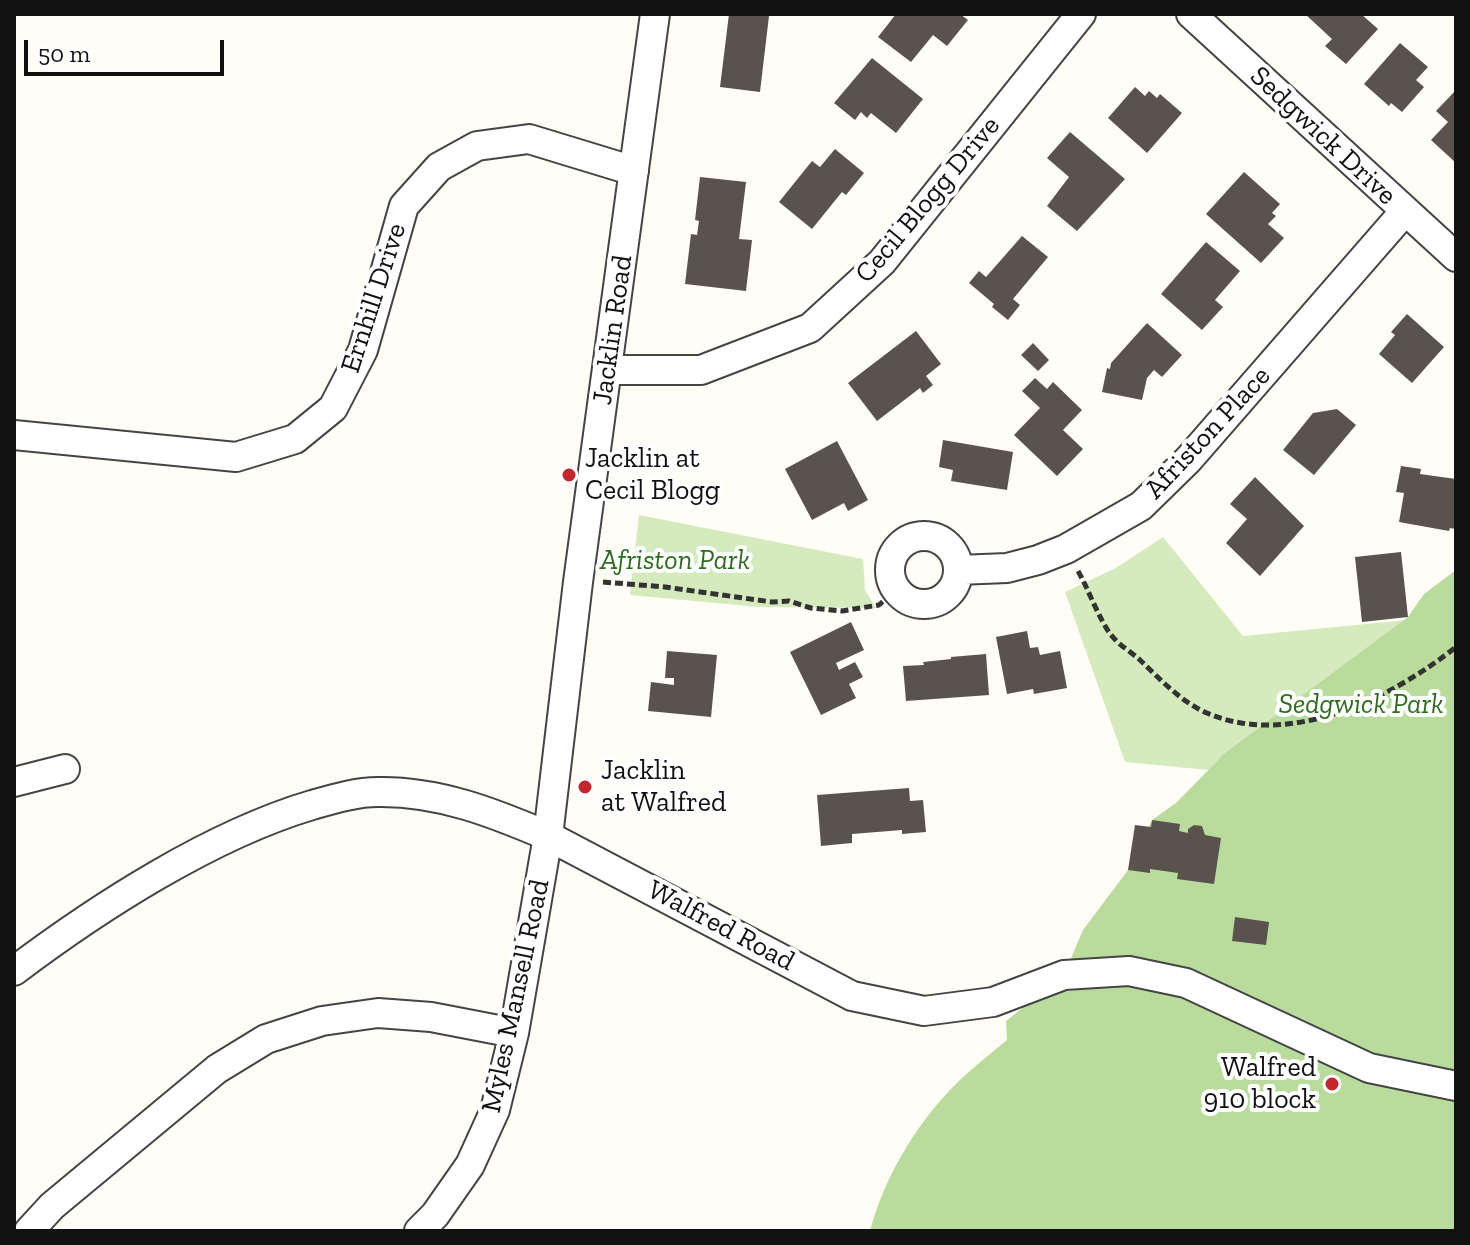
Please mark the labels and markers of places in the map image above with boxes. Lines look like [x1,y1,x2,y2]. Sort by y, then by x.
place label: Jacklin at Cecil Blogg [585,442,720,508]
marker: Jacklin at Cecil Blogg [560,466,578,484]
place label: Jacklin at Walfred [601,754,726,820]
marker: Jacklin at Walfred [576,778,594,796]
place label: Walfred 910 block [1204,1051,1316,1117]
marker: Walfred 910 block [1323,1075,1341,1093]

